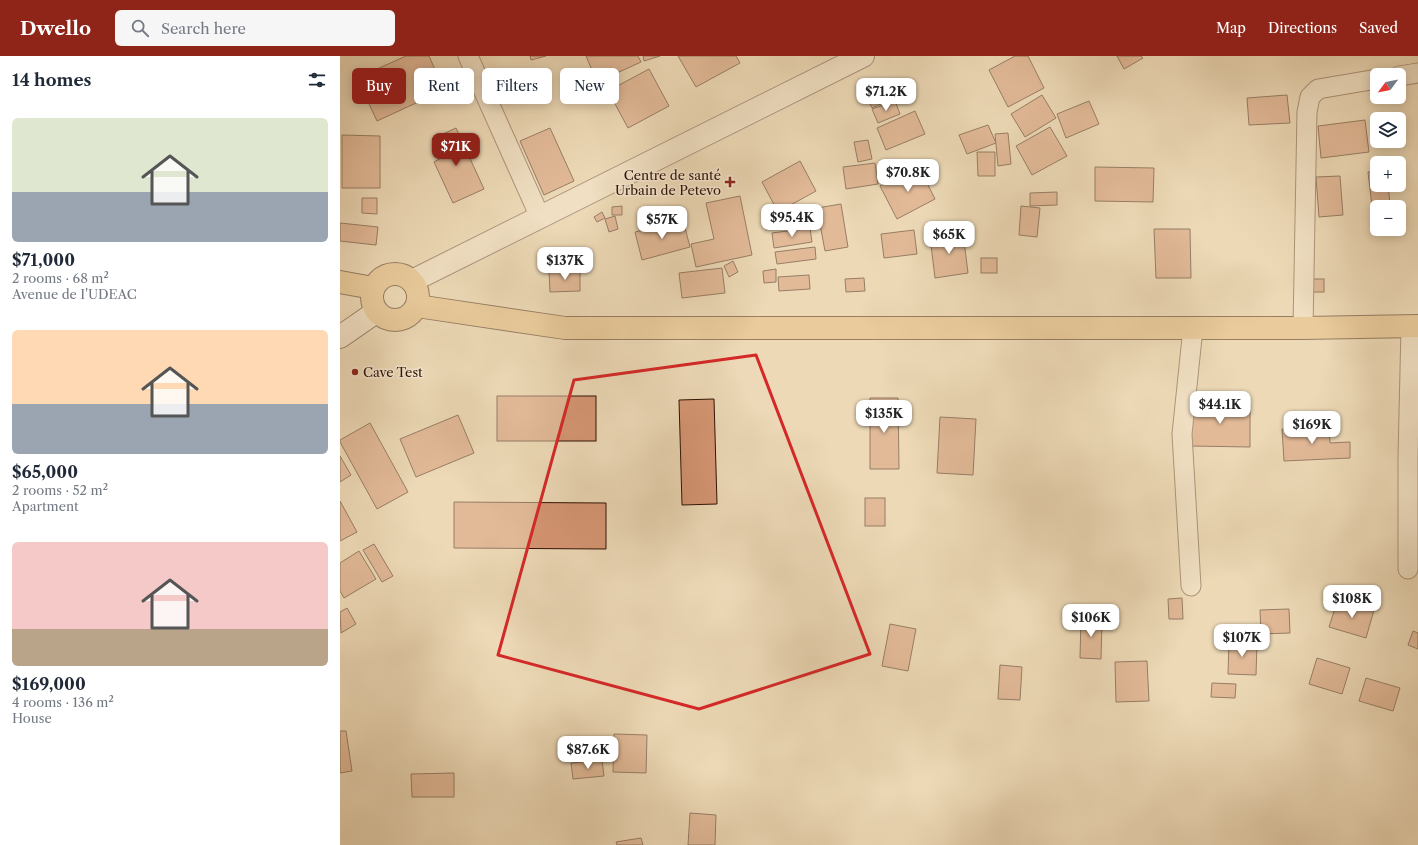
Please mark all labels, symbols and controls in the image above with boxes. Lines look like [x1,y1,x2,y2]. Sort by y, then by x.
search box [115,10,395,46]
text: Dwello [20,17,91,40]
icon: search [129,17,151,39]
text: Search here [161,19,246,38]
text: Map [1216,19,1246,37]
text: Directions [1268,19,1337,37]
text: Saved [1359,19,1398,37]
chip: Buy [352,68,406,104]
chip: Rent [414,68,474,104]
chip: Filters [482,68,552,104]
chip: New [560,68,619,104]
north arrow [1370,68,1406,104]
map controls [1370,68,1406,236]
icon: filters [306,69,328,91]
text: 14 homes [12,70,91,90]
pin: $71.2K [853,78,919,112]
text: $71.2K [865,83,907,99]
button: layers [1370,112,1406,148]
pin: $71K [432,133,480,167]
text: $71K [441,138,471,154]
icon: home [134,144,206,216]
button: + [1370,156,1406,192]
pin: $70.8K [875,159,941,193]
text: $70.8K [886,164,930,180]
place label: Centre de santé Urbain de Petevo [615,167,721,198]
marker: Centre de santé Urbain de Petevo [724,176,736,188]
button: − [1370,200,1406,236]
pin: $95.4K [759,204,825,238]
pin: $57K [638,206,686,240]
text: $95.4K [770,209,814,225]
text: $57K [646,211,678,227]
pin: $65K [925,221,973,255]
text: $65K [933,226,965,242]
pin: $137K [537,247,593,281]
text: $71,000 [12,250,75,270]
text: $137K [546,252,584,268]
text: 2 rooms · 68 m² [12,270,109,286]
text: Avenue de I'UDEAC [12,286,137,302]
icon: home [134,356,206,428]
place label: Cave Test [363,364,423,380]
marker: Cave Test [350,367,360,377]
pin: $44.1K [1187,391,1253,425]
text: $44.1K [1199,396,1241,412]
pin: $135K [856,400,912,434]
text: $135K [865,405,903,421]
pin: $169K [1284,411,1340,445]
text: $169K [1292,416,1332,432]
text: $65,000 [12,462,78,482]
text: 2 rooms · 52 m² [12,482,108,498]
text: Apartment [12,498,79,514]
icon: home [134,568,206,640]
pin: $108K [1324,585,1380,619]
text: $108K [1332,590,1372,606]
pin: $106K [1063,604,1119,638]
text: $106K [1071,609,1111,625]
pin: $107K [1214,624,1270,658]
text: $107K [1223,629,1261,645]
text: $169,000 [12,674,86,694]
text: 4 rooms · 136 m² [12,694,114,710]
text: House [12,710,52,726]
pin: $87.6K [555,736,621,770]
text: $87.6K [566,741,610,757]

